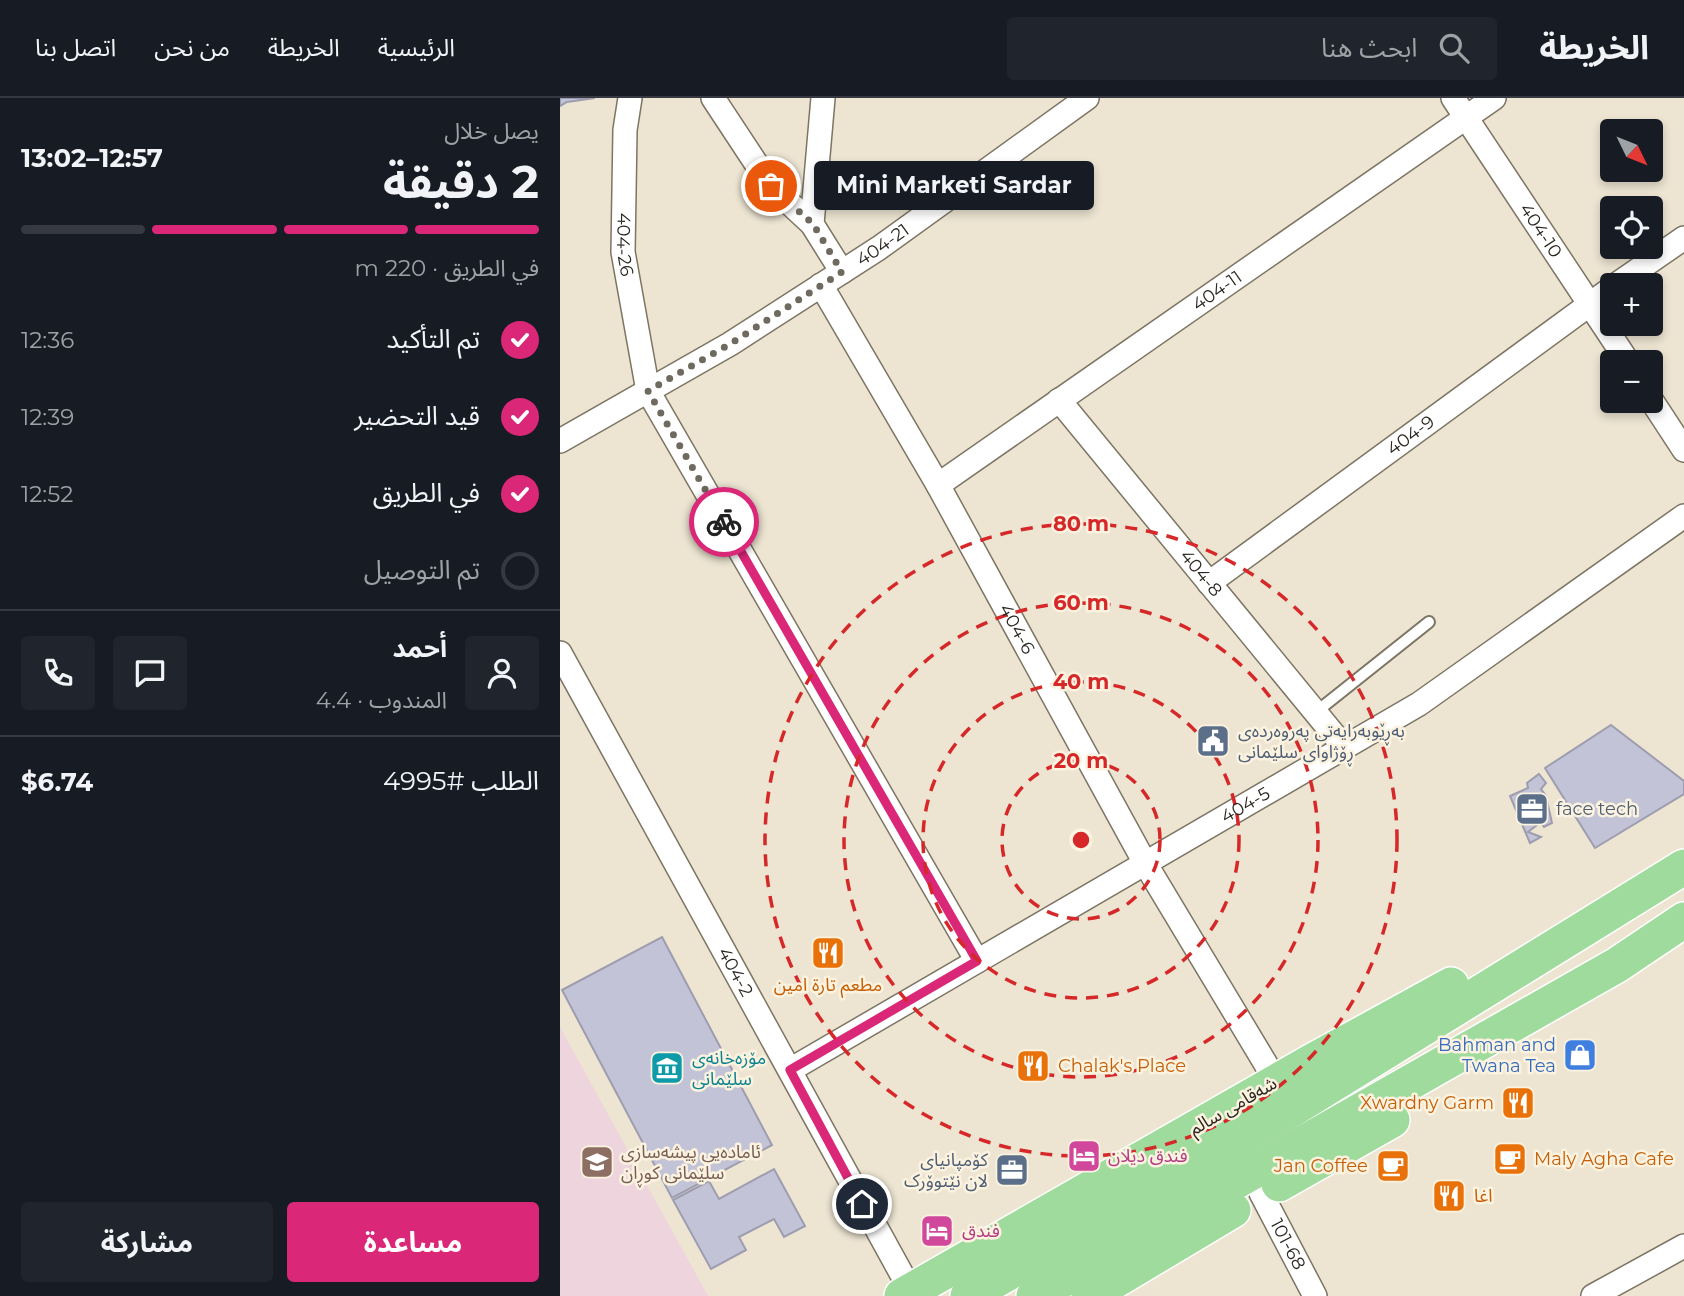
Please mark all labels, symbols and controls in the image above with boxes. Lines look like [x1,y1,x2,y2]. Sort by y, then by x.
search box [1007,17,1497,80]
text: الخريطة [1539,27,1649,67]
icon: search [1435,29,1473,67]
text: ابحث هنا [1321,32,1417,64]
text: اتصل بنا [35,33,116,62]
text: من نحن [154,33,230,62]
text: الخريطة [268,33,340,62]
text: الرئيسية [378,33,455,62]
text: يصل خلال [444,117,539,145]
north arrow [1600,119,1662,182]
map controls [1600,119,1663,413]
text: 12:57–13:02 [21,142,163,174]
text: 2 دقيقة [383,153,539,210]
pin [741,156,801,216]
callout: Mini Marketi Sardar [813,162,1093,210]
icon: bag [752,167,790,205]
text: Mini Marketi Sardar [836,171,1072,199]
button: locate [1600,196,1663,259]
street label: 404-10 [1515,199,1567,262]
street label: 404-26 [612,213,638,278]
street label: 404-21 [852,219,914,271]
text: في الطريق · 220 m [355,254,539,282]
street label: 404-11 [1188,266,1246,316]
button: + [1600,273,1663,336]
icon: check [501,321,539,359]
text: تم التأكيد [386,323,480,355]
text: 12:36 [21,326,74,354]
button: − [1600,350,1663,413]
icon: check [501,398,539,436]
text: قيد التحضير [354,400,480,432]
text: 12:39 [21,403,74,431]
street label: 404-9 [1383,411,1439,460]
icon: check [501,475,539,513]
text: في الطريق [373,477,480,509]
text: 12:52 [21,480,73,508]
courier [689,487,759,557]
icon: bike [705,503,743,541]
text: 80 m [1053,511,1109,536]
street label: 404-8 [1175,545,1227,601]
text: تم التوصيل [364,554,480,586]
text: 60 m [1053,590,1109,615]
street label: 404-6 [994,600,1040,658]
text: أحمد [393,632,447,664]
button: phone [21,636,95,710]
button: chat [113,636,187,710]
button: person [465,636,539,710]
text: 40 m [1053,669,1109,694]
text: المندوب · 4.4 [316,686,447,714]
place label: بەڕێوبەرایەتی پەروەردەی ڕۆژاوای سلێمانی [1238,720,1405,767]
public building icon: بەڕێوبەرایەتی پەروەردەی ڕۆژاوای سلێمانی [1194,722,1232,760]
text: 20 m [1054,748,1108,773]
text: الطلب #4995 [383,765,539,797]
text: $6.74 [21,766,93,798]
street label: 404-5 [1217,782,1274,828]
office icon: face tech [1513,790,1551,828]
place label: face tech [1556,798,1638,820]
centre of rings [1069,828,1093,852]
restaurant icon: مطعم تارة امين [809,934,847,972]
street label: 404-2 [713,943,758,1000]
place label: مطعم تارة امين [774,974,882,998]
place label: Bahman and Twana Tea [1438,1034,1556,1077]
shop icon: Bahman and Twana Tea [1561,1036,1599,1074]
place label: مۆزەخانەی سلێمانی [692,1047,766,1090]
restaurant icon: Chalak's Place [1014,1047,1052,1085]
museum icon: مۆزەخانەی سلێمانی [648,1049,686,1087]
place label: Chalak's Place [1058,1055,1186,1077]
street label: شەقامی سالم [1185,1072,1282,1142]
restaurant icon: Xwardny Garm [1499,1084,1537,1122]
place label: Xwardny Garm [1360,1092,1494,1114]
hotel icon: فندق ديلان [1065,1137,1103,1175]
cafe icon: Maly Agha Cafe [1491,1140,1529,1178]
place label: ئامادەیی پیشەسازی سلێمانی کوڕان [621,1141,761,1188]
school or university icon: ئامادەیی پیشەسازی سلێمانی کوڕان [578,1143,616,1181]
place label: فندق ديلان [1108,1145,1188,1167]
cafe icon: Jan Coffee [1374,1147,1412,1185]
place label: Maly Agha Cafe [1534,1148,1674,1170]
place label: کۆمپانیای لان نێتوۆرک [904,1149,989,1192]
office icon: کۆمپانیای لان نێتوۆرک [993,1151,1031,1189]
place label: Jan Coffee [1273,1155,1368,1177]
pin [832,1174,892,1234]
restaurant icon: اغا [1430,1177,1468,1215]
icon: home [843,1185,881,1223]
place label: اغا [1474,1185,1493,1207]
button: مشاركة [21,1202,273,1282]
button: مساعدة [287,1202,539,1282]
hotel icon: فندق [918,1212,956,1250]
street label: 101-68 [1266,1215,1310,1274]
place label: فندق [962,1220,1000,1242]

